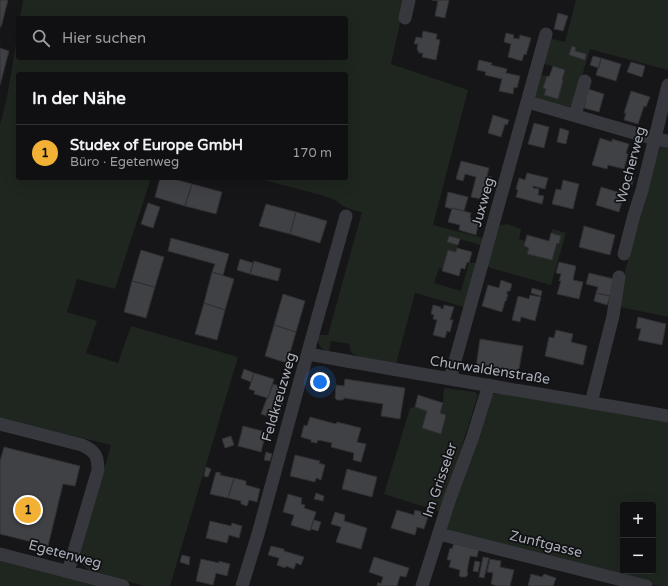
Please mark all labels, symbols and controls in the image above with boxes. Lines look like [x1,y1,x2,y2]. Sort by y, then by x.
search box [16,16,348,60]
icon: search [30,27,52,49]
text: Hier suchen [62,29,146,47]
text: In der Nähe [32,88,126,109]
street label: Wocherweg [613,125,649,205]
text: Studex of Europe GmbH [70,136,243,154]
text: 1 [41,145,49,161]
text: 170 m [292,145,332,161]
text: Büro · Egetenweg [70,154,179,170]
street label: Juxweg [468,175,498,229]
street label: Feldkreuzweg [258,350,300,444]
street label: Churwaldenstraße [429,352,551,388]
your location [310,372,330,392]
street label: Im Grisseler [419,440,461,520]
pin: 1 [15,495,41,525]
map controls [620,502,656,574]
button: + [620,502,656,538]
street label: Zunftgasse [508,527,584,561]
street label: Egetenweg [27,536,103,572]
button: − [620,538,656,574]

